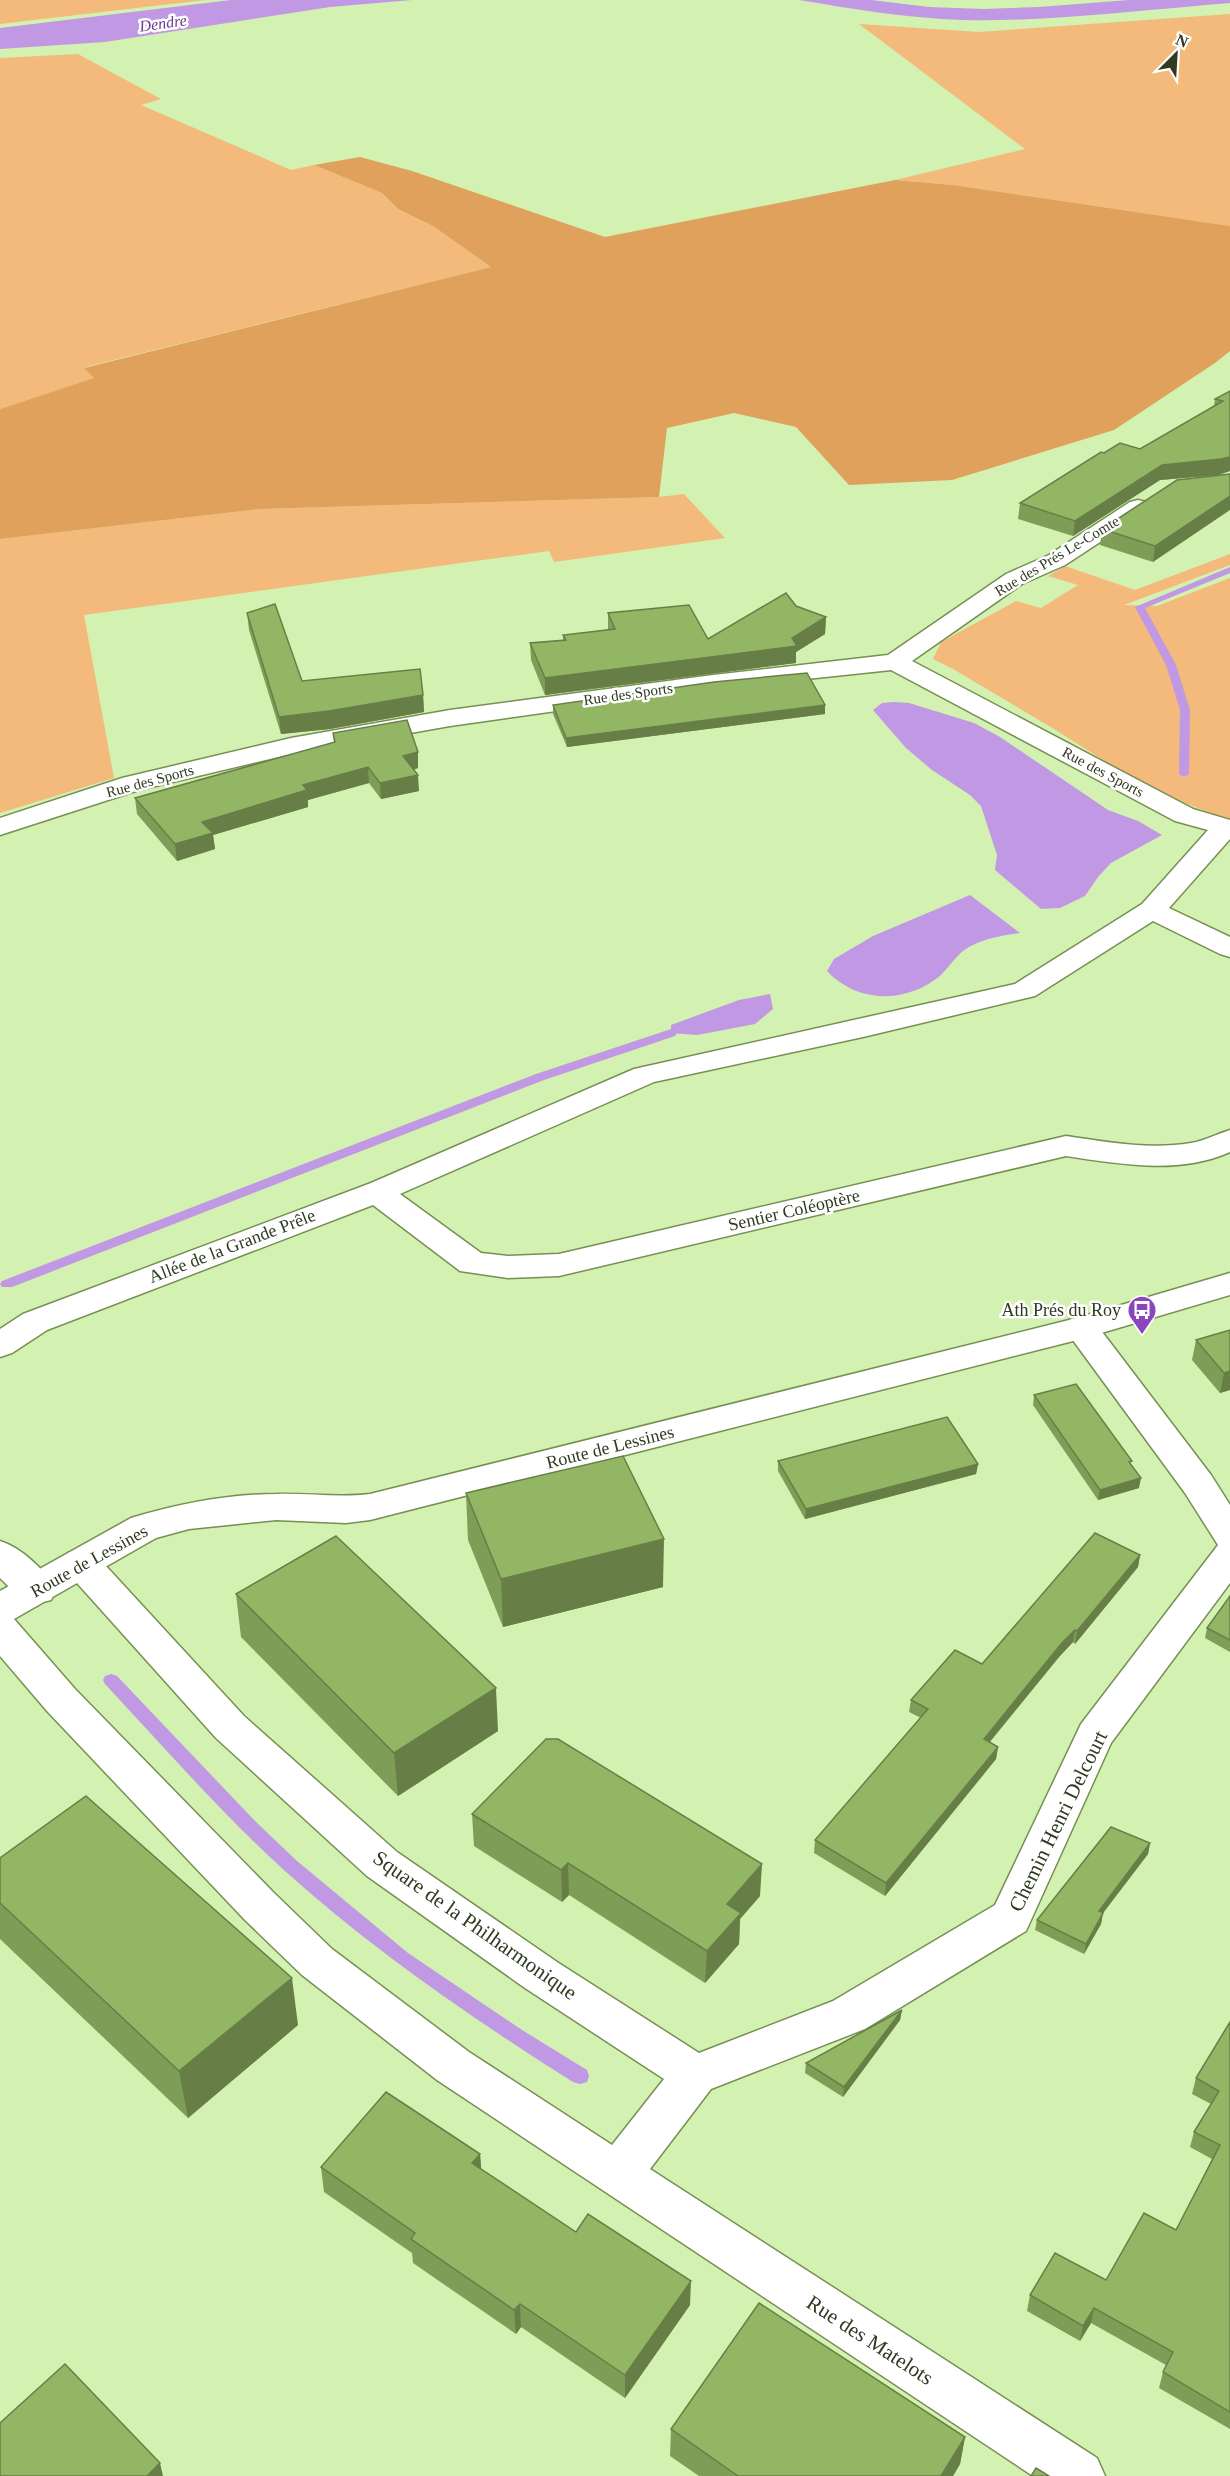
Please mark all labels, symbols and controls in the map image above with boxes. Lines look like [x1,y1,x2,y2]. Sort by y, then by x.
water label: Dendre [137,11,188,35]
north arrow [1146,24,1206,84]
text: N [1173,31,1191,51]
street label: Rue des Prés Le-Comte [992,512,1122,599]
street label: Rue des Sports [582,680,674,708]
street label: Rue des Sports [1060,744,1147,800]
street label: Rue des Sports [104,762,196,800]
street label: Sentier Coléoptère [726,1185,862,1235]
street label: Allée de la Grande Prêle [146,1205,318,1287]
bus stop icon: Ath Prés du Roy [1126,1294,1158,1336]
place label: Ath Prés du Roy [1001,1300,1121,1320]
street label: Route de Lessines [544,1421,676,1473]
street label: Route de Lessines [27,1521,151,1601]
street label: Chemin Henri Delcourt [1004,1726,1112,1915]
street label: Square de la Philharmonique [369,1845,581,2005]
street label: Rue des Matelots [802,2290,938,2390]

